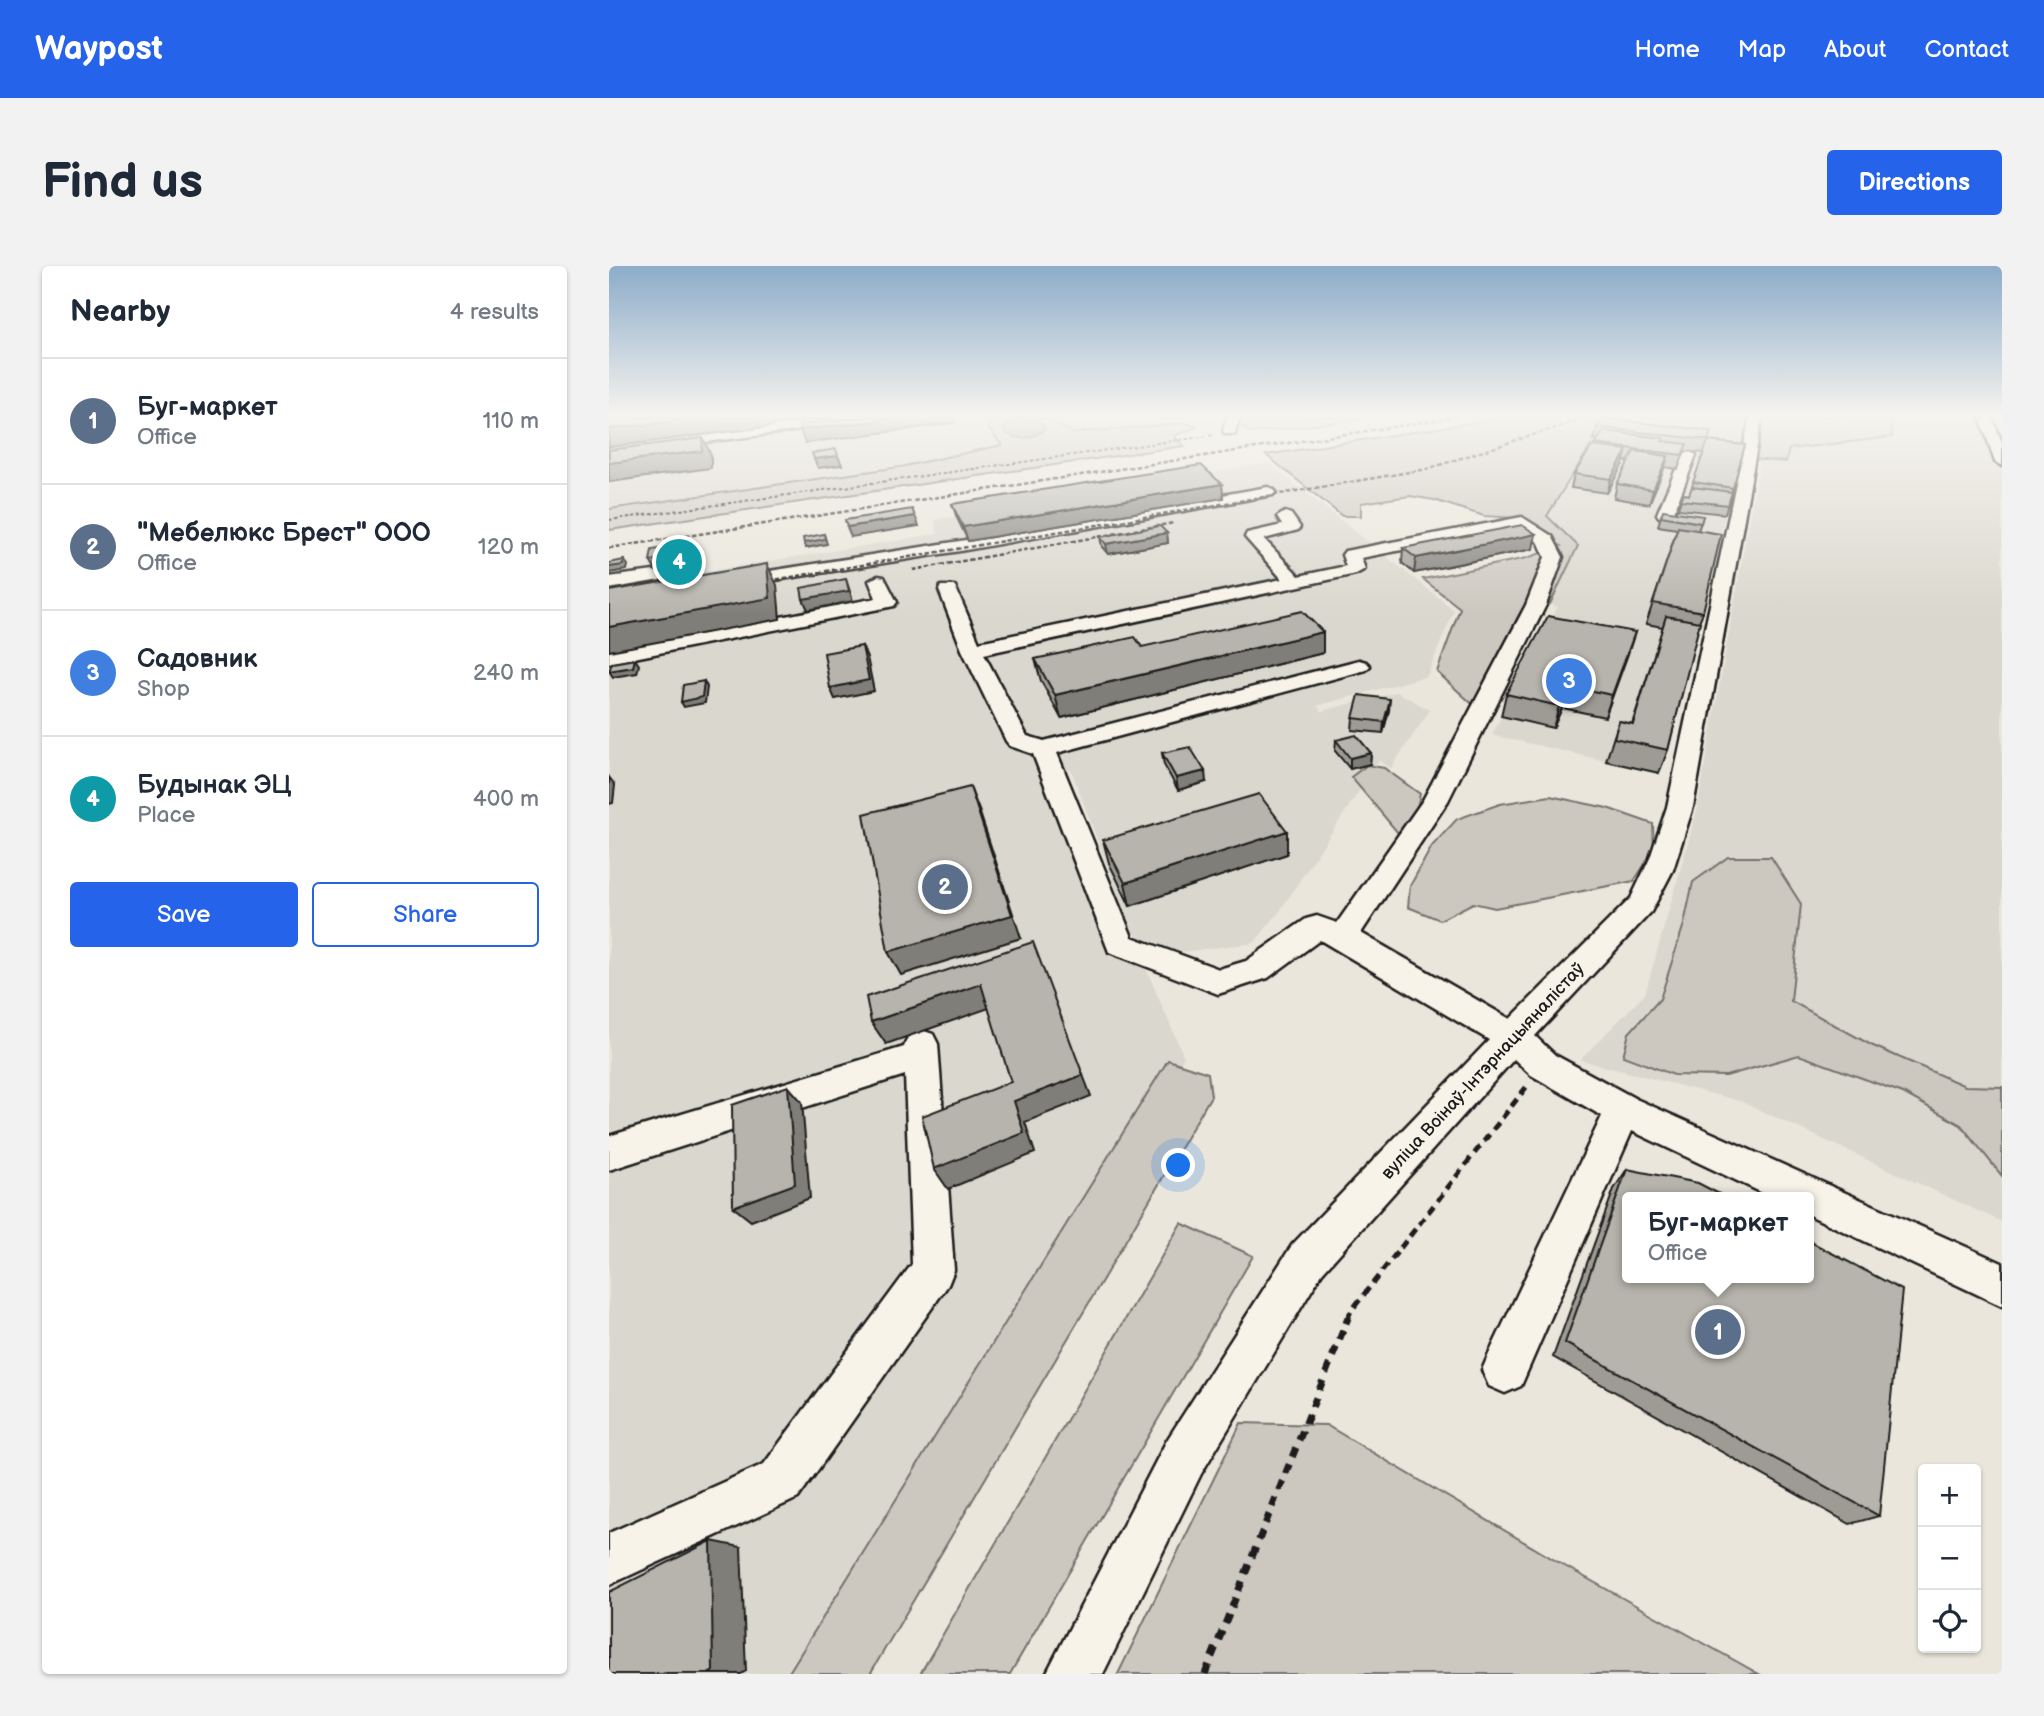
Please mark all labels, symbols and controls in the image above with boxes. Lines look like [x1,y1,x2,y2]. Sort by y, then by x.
text: Waypost [35,29,163,69]
text: Home [1635,35,1700,64]
text: Map [1738,35,1786,64]
text: About [1824,35,1886,64]
text: Contact [1924,35,2009,64]
button: Directions [1827,150,2002,215]
text: Find us [42,153,203,212]
text: Nearby [70,294,170,330]
text: 4 results [450,298,539,326]
text: Буг-маркет [137,392,278,423]
text: 1 [88,407,98,435]
text: 110 m [482,407,539,435]
text: Office [137,423,197,451]
text: "Мебелюкс Брест" ООО [137,518,431,549]
text: 2 [86,533,100,561]
text: 120 m [478,533,539,561]
pin: 4 [656,536,702,588]
text: Office [137,549,197,577]
text: Садовник [137,644,257,675]
pin: 3 [1546,655,1592,707]
text: 3 [86,659,100,687]
text: 240 m [473,659,539,687]
text: Shop [137,675,190,703]
text: Будынак ЭЦ [137,770,292,801]
text: 4 [86,785,100,813]
text: 400 m [473,785,539,813]
text: Place [137,801,195,829]
pin: 2 [922,861,968,913]
button: Save [70,882,298,947]
button: Share [312,882,539,947]
street label: вуліца Воінаў-Інтэрнацыяналістаў [1377,958,1589,1184]
your location [1161,1148,1195,1182]
popup [1622,1192,1814,1283]
text: Буг-маркет [1648,1208,1788,1239]
text: Office [1648,1239,1707,1267]
pin: 1 [1695,1306,1741,1358]
map controls [1918,1464,1981,1653]
button: + [1918,1464,1981,1527]
button: − [1918,1527,1981,1590]
button: locate [1918,1590,1981,1653]

